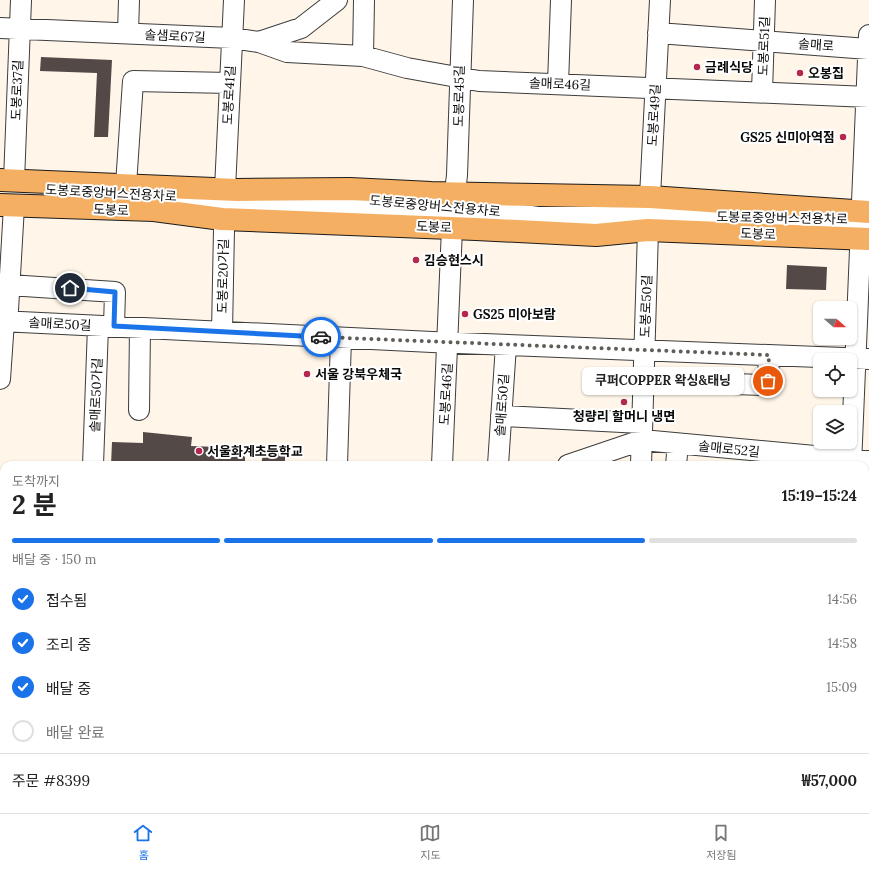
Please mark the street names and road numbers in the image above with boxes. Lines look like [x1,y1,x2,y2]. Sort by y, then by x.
street label: 도봉로51길 [754,16,774,76]
street label: 솔샘로67길 [144,26,206,46]
street label: 솔매로 [798,35,835,55]
street label: 도봉로37길 [7,59,27,121]
street label: 도봉로41길 [219,65,239,125]
street label: 도봉로45길 [450,65,468,127]
street label: 솔매로46길 [529,74,591,94]
street label: 도봉로49길 [644,83,664,147]
street label: 도봉로중앙버스전용차로 [45,181,177,205]
street label: 도봉로중앙버스전용차로 [369,192,501,220]
street label: 도봉로 [93,201,129,219]
street label: 도봉로중앙버스전용차로 [716,208,848,228]
street label: 도봉로 [416,218,452,236]
street label: 도봉로 [740,225,776,243]
street label: 도봉로20가길 [214,238,232,314]
street label: 도봉로50길 [636,274,656,338]
street label: 솔매로50길 [28,314,92,334]
street label: 솔매로50가길 [86,357,106,433]
street label: 도봉로46길 [436,362,456,426]
street label: 솔매로50길 [491,373,513,437]
street label: 솔매로52길 [697,437,761,461]

